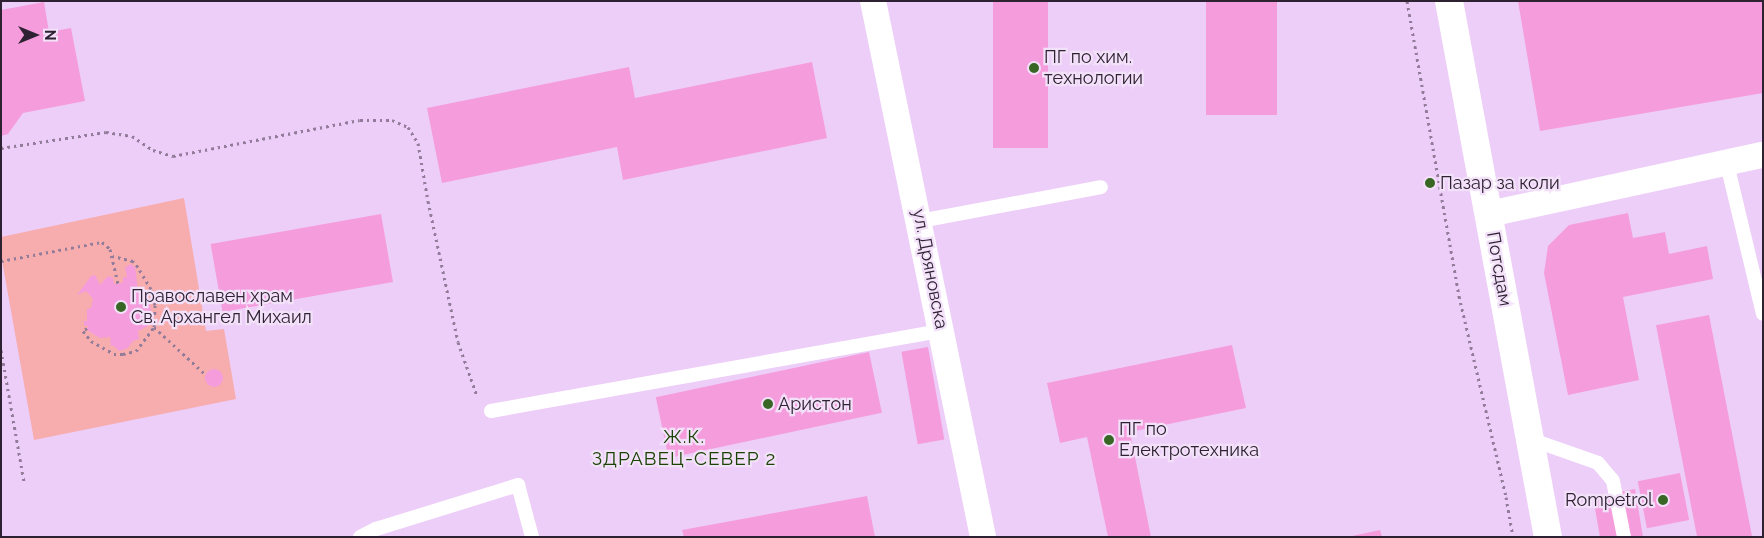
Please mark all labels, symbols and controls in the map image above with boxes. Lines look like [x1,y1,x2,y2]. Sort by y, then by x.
north arrow [10,10,60,60]
text: N [42,30,58,40]
place label: ПГ по хим. технологии [1044,47,1143,90]
marker: ПГ по хим. технологии [1028,62,1040,74]
place label: Пазар за коли [1440,172,1560,194]
marker: Пазар за коли [1424,177,1436,189]
street label: ул. Дряновска [908,207,952,331]
street label: Потсдам [1482,230,1516,308]
place label: Православен храм Св. Архангел Михаил [131,286,312,328]
marker: Православен храм Св. Архангел Михаил [115,301,127,313]
place label: Аристон [778,393,852,415]
marker: Аристон [762,398,774,410]
place label: ПГ по Електротехника [1119,419,1259,462]
district label: Ж.К. ЗДРАВЕЦ-СЕВЕР 2 [590,426,778,470]
marker: ПГ по Електротехника [1103,434,1115,446]
place label: Rompetrol [1565,489,1653,511]
marker: Rompetrol [1657,494,1669,506]

